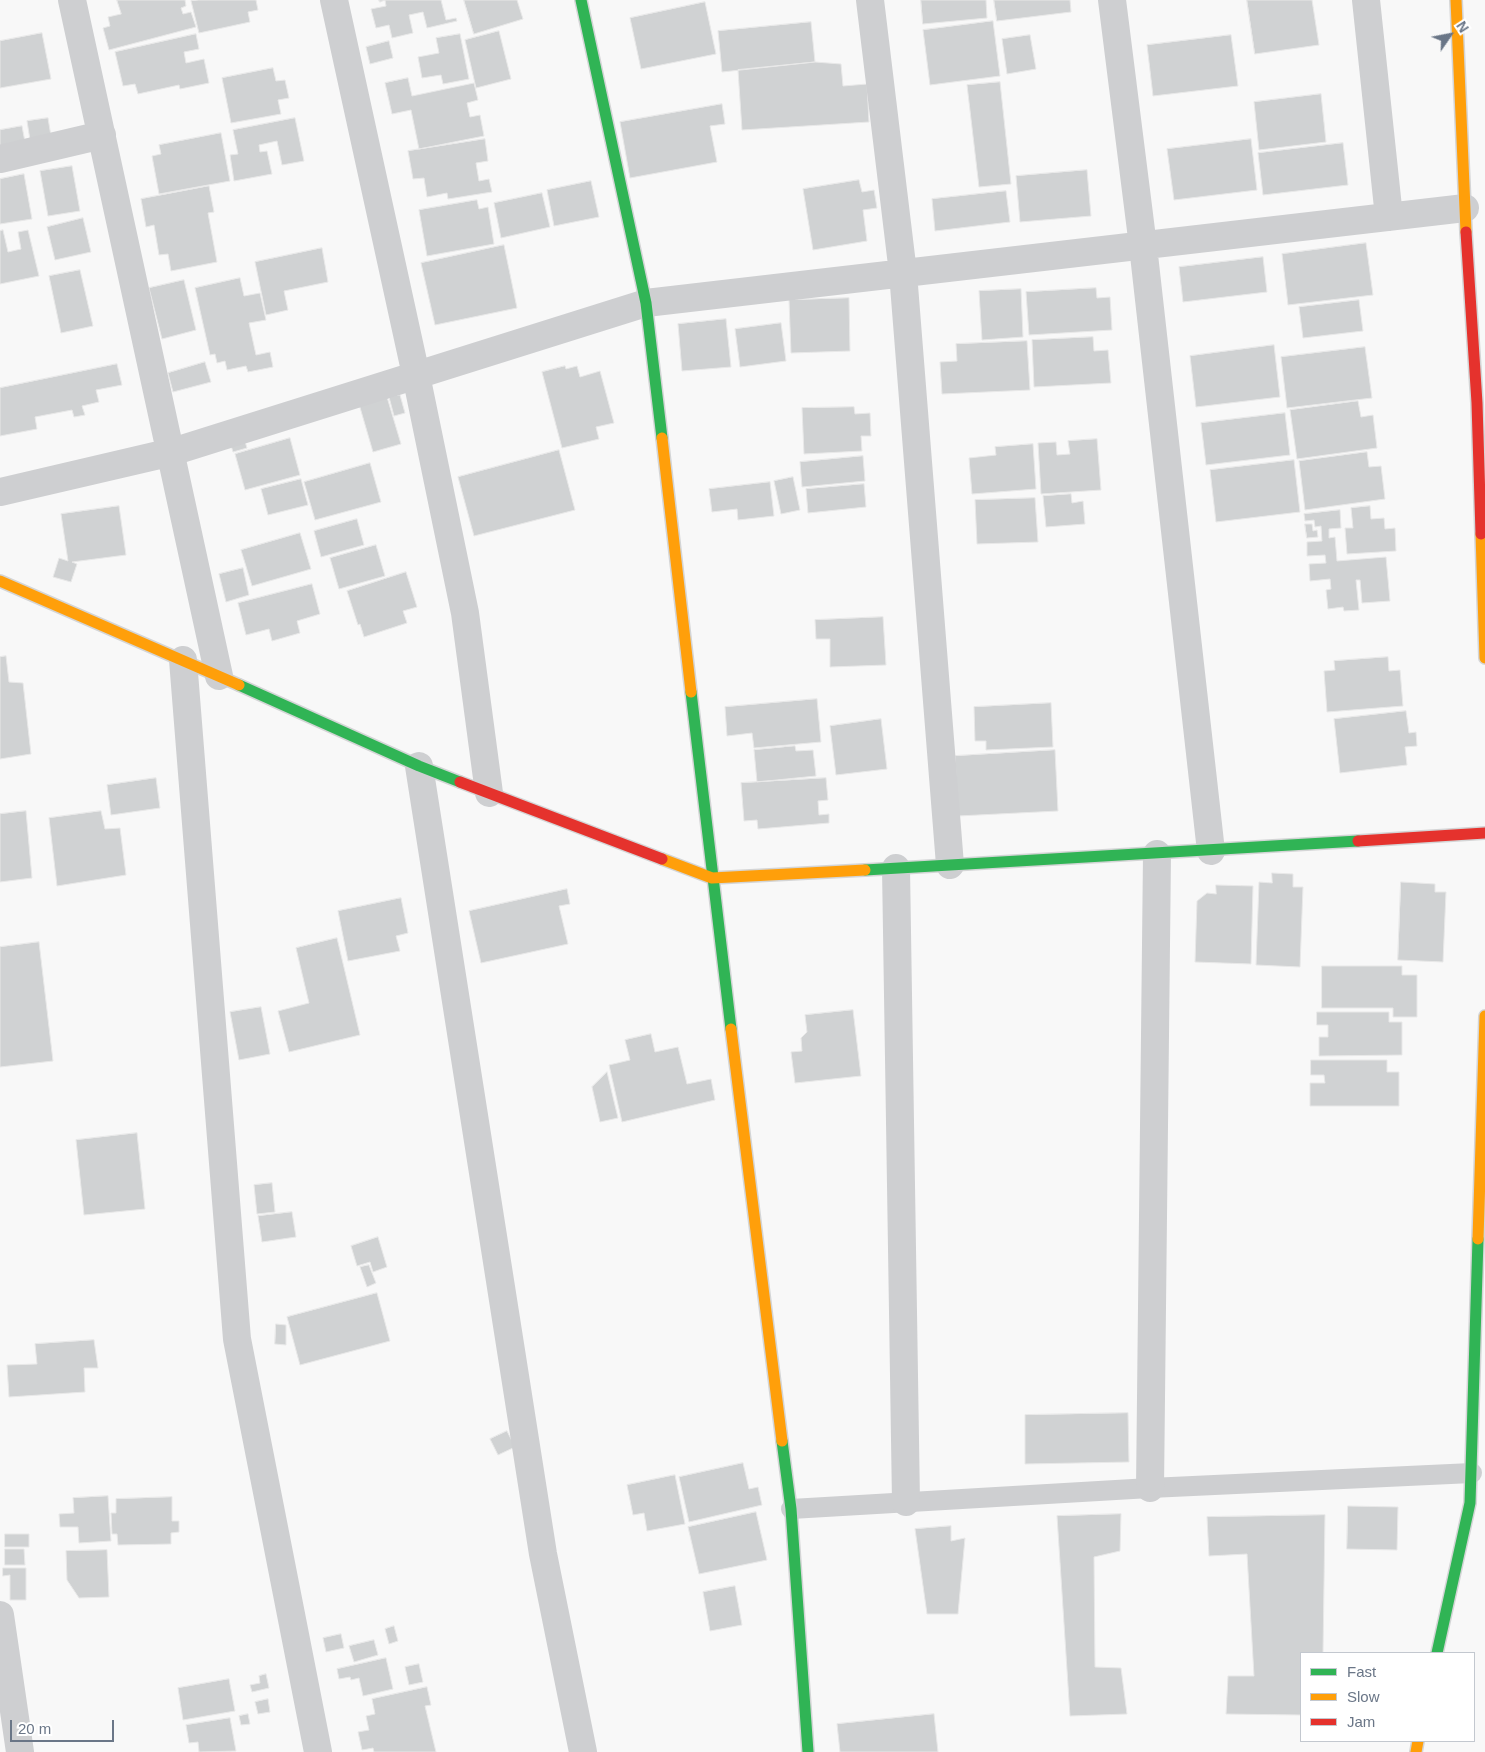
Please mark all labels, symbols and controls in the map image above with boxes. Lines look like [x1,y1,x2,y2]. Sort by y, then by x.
north arrow [1425,10,1475,60]
text: N [1453,18,1472,35]
legend [1300,1652,1475,1742]
text: Fast [1347,1663,1376,1680]
text: Slow [1347,1688,1380,1705]
scale bar [12,1710,116,1742]
text: Jam [1347,1713,1375,1730]
text: 20 m [18,1720,51,1737]

